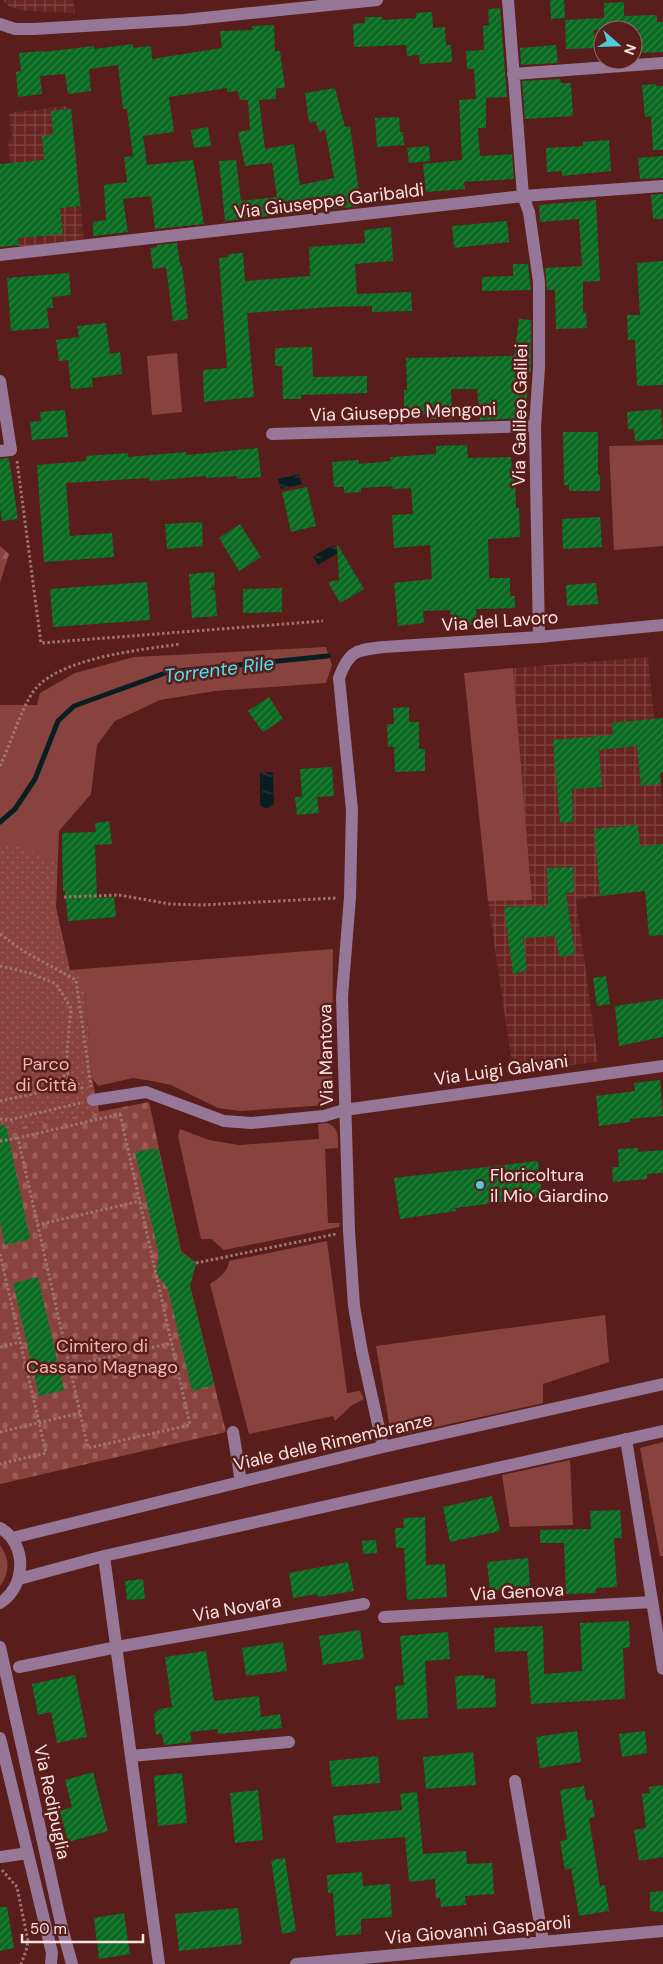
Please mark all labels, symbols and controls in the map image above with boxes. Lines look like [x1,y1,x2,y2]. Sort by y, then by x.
north arrow [593,20,643,70]
text: N [620,42,640,57]
street label: Via Giuseppe Garibaldi [233,177,425,225]
street label: Via Galileo Galilei [507,343,533,487]
street label: Via Giuseppe Mengoni [309,397,497,427]
street label: Via del Lavoro [441,605,559,637]
water label: Torrente Rile [163,650,276,689]
street label: Via Mantova [313,1004,339,1106]
street label: Via Luigi Galvani [432,1049,570,1091]
park label: Parco di Città [15,1052,77,1097]
place label: Floricoltura il Mio Giardino [490,1163,609,1208]
marker: Floricoltura il Mio Giardino [474,1179,486,1191]
park label: Cimitero di Cassano Magnago [26,1334,178,1379]
street label: Viale delle Rimembranze [231,1407,435,1477]
street label: Via Genova [469,1578,565,1606]
street label: Via Novara [191,1588,283,1628]
street label: Via Redipuglia [28,1742,76,1862]
street label: Via Giovanni Gasparoli [384,1910,572,1950]
scale bar [22,1912,144,1944]
text: 50 m [30,1919,67,1939]

